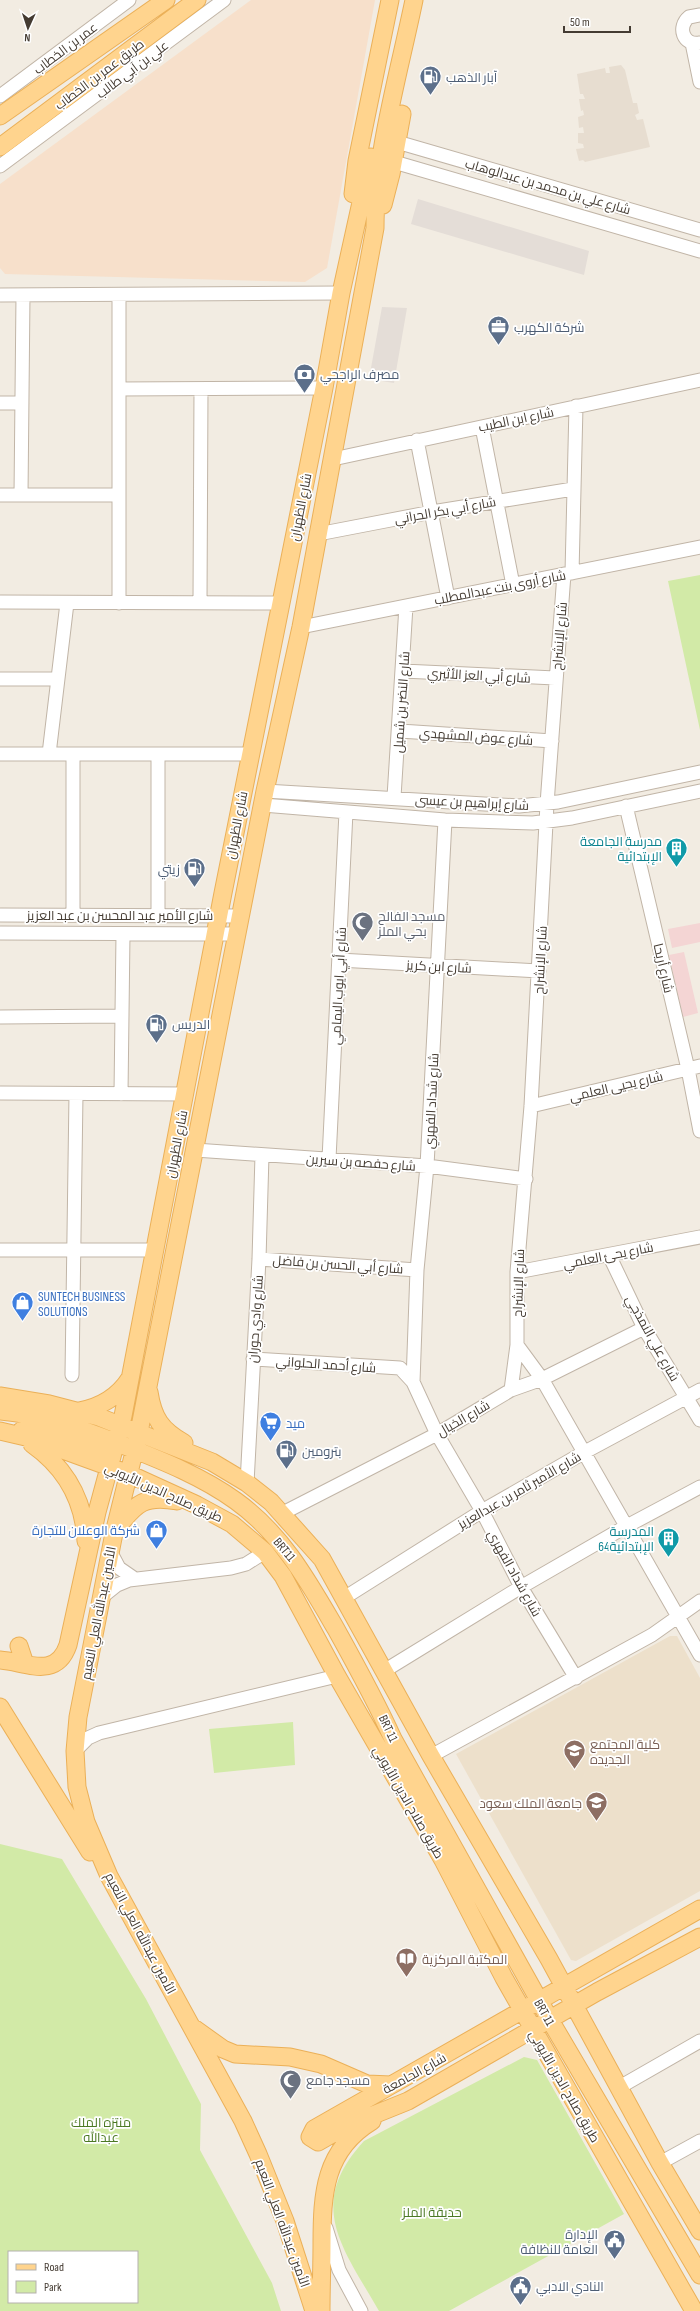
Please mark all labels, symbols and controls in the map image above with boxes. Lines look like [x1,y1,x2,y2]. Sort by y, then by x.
north arrow [8,8,48,48]
scale bar [564,8,630,34]
text: 50 m [570,15,590,30]
street label: عمر بن الخطاب [31,20,101,78]
text: N [24,31,31,44]
street label: طريق عمر بن الخطاب [52,36,147,114]
street label: علي بن أبي طالب [93,37,173,104]
fuel station icon: آبار الذهب [417,64,443,97]
place label: آبار الذهب [446,70,498,86]
street label: شارع علي بن محمد بن عبدالوهاب [463,156,632,220]
office icon: شركة الكهرب [485,314,511,347]
place label: شركة الكهرب [514,320,585,336]
bank icon: مصرف الراجحي [291,361,317,394]
place label: مصرف الراجحي [320,367,399,385]
street label: شارع ابن الطيب [477,404,555,436]
street label: شارع الظهران [287,472,315,542]
street label: شارع أبي بكر الحراني [393,493,498,530]
street label: شارع أروى بنت عبدالمطلب [433,566,567,609]
street label: شارع الإنشراح [549,601,571,671]
street label: شارع النضر بن شميل [390,651,414,753]
street label: شارع أبي العز الأثيري [427,664,531,689]
street label: شارع عوض المشهدي [418,725,533,751]
street label: شارع الظهران [223,790,251,860]
street label: شارع إبراهيم بن عيسى [415,792,529,815]
place label: مدرسة الجامعة الإبتدائية [580,834,662,865]
building icon: مدرسة الجامعة الإبتدائية [664,835,690,868]
fuel station icon: زيتي [182,856,208,889]
place label: زيتي [158,862,180,880]
street label: شارع الأمير عبد المحسن بن عبد العزيز [26,908,213,924]
place label: مسجد الفالح بحي الملز [377,909,445,942]
mosque icon: مسجد الفالح بحي الملز [350,910,376,943]
street label: شارع الإنشراح [531,925,551,995]
street label: شارع أبي ايوب اليمامي [327,927,352,1045]
street label: شارع أريحا [650,942,677,995]
street label: شارع ابن كريز [405,957,472,977]
fuel station icon: الدريس [144,1011,170,1044]
place label: الدريس [172,1017,210,1033]
street label: شارع شداد الفهري [421,1053,445,1150]
street label: شارع يحيى العلمي [568,1068,665,1107]
street label: شارع الظهران [163,1109,191,1179]
street label: شارع حفصه بن سيرين [305,1151,416,1175]
street label: شارع يحئ العلمي [562,1239,655,1275]
street label: شارع الإنشراح [510,1249,528,1318]
street label: شارع أبي الحسن بن فاضل [272,1251,404,1280]
street label: شارع وادي حوران [245,1275,269,1364]
place label: SUNTECH BUSINESS SOLUTIONS [38,1289,126,1320]
shop icon: SUNTECH BUSINESS SOLUTIONS [9,1290,35,1323]
street label: شارع علي النمذجي [620,1293,682,1385]
street label: شارع أحمد الحلواني [275,1353,377,1378]
street label: شارع الخيال [434,1397,493,1440]
supermarket icon: ميد [257,1410,283,1443]
place label: ميد [286,1416,305,1432]
fuel station icon: بترومين [274,1438,300,1471]
place label: بترومين [302,1444,342,1460]
street label: شارع الأمير ثامر بن عبدالعزيز [454,1449,584,1533]
street label: طريق صلاح الدين الأيوبي [101,1460,225,1528]
shop icon: شركة الوعلان للتجارة [143,1517,169,1550]
place label: شركة الوعلان للتجارة [32,1523,140,1539]
place label: المدرسة الإبتدائية64 [598,1524,654,1555]
building icon: المدرسة الإبتدائية64 [656,1525,682,1558]
street label: شارع شداد الفهري [482,1527,544,1620]
street label: BRT11 [270,1535,299,1565]
street label: الأمين عبدالله العلي النعيم [77,1545,122,1682]
street label: BRT 11 [375,1712,401,1745]
place label: كلية المجتمع الجديده [590,1737,660,1768]
school or university icon: كلية المجتمع الجديده [561,1738,587,1771]
street label: طريق صلاح الدين الأيوبي [368,1743,447,1863]
school or university icon: جامعة الملك سعود [584,1790,610,1823]
place label: جامعة الملك سعود [479,1796,582,1812]
street label: الأمين عبدالله العلي النعيم [99,1869,180,1998]
library icon: المكتبة المركزية [394,1946,420,1979]
place label: المكتبة المركزية [422,1952,507,1968]
street label: BRT 11 [530,1996,558,2029]
street label: طريق صلاح الدين الأيوبي [524,2027,603,2147]
street label: شارع الجامعة [380,2050,449,2098]
mosque icon: مسجد جامع [277,2067,303,2100]
place label: مسجد جامع [306,2073,370,2089]
park label: منتزه الملك عبدالله [71,2115,131,2146]
street label: الأمين عبدالله العلي النعيم [249,2157,314,2290]
park label: حديقة الملز [401,2205,462,2221]
place label: الإدارة العامة للنظافة [521,2227,598,2258]
public building icon: الإدارة العامة للنظافة [601,2228,627,2261]
legend [8,2251,138,2303]
text: Road [44,2260,64,2275]
public building icon: النادي الادبي [508,2273,534,2306]
place label: النادي الادبي [536,2279,604,2297]
text: Park [44,2280,62,2295]

